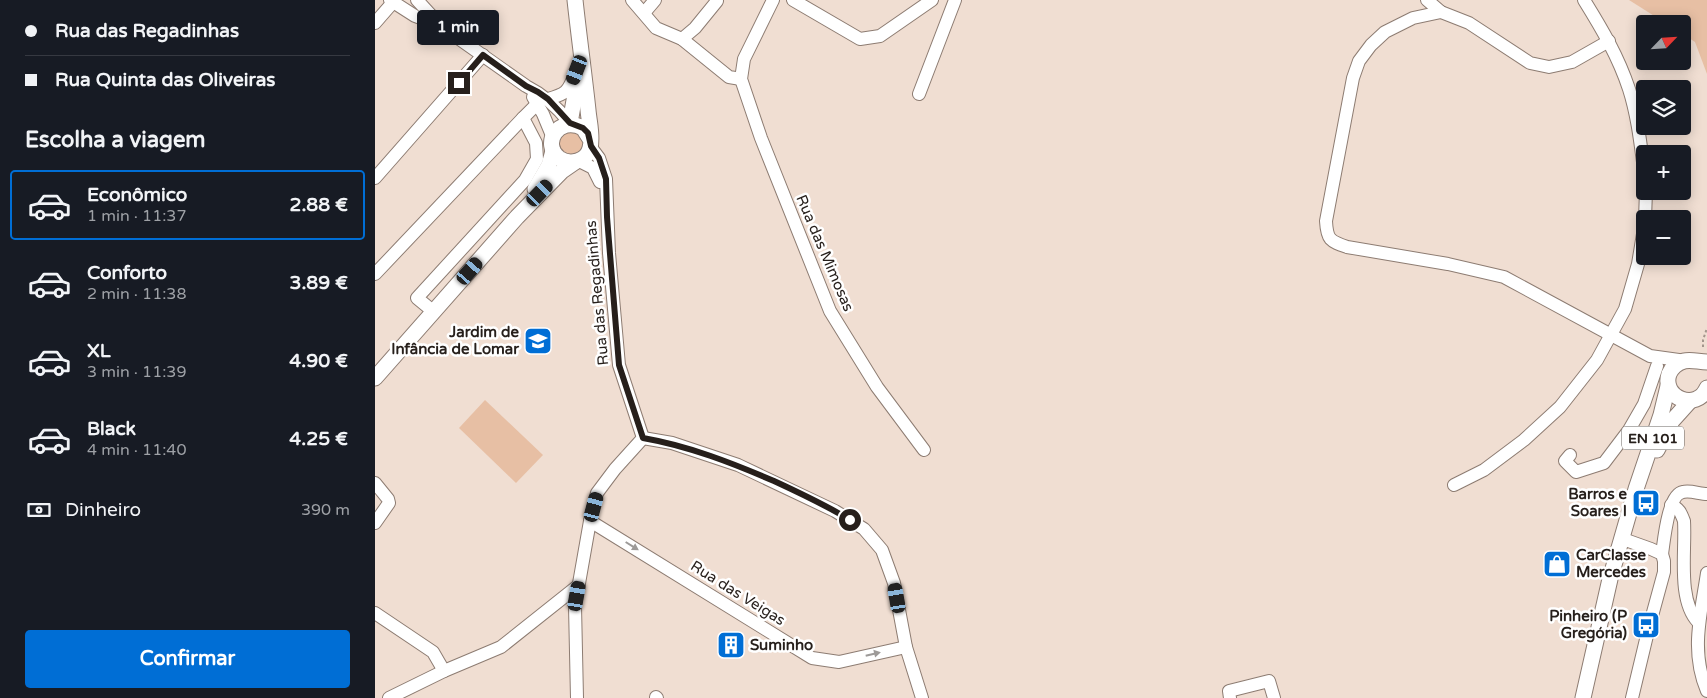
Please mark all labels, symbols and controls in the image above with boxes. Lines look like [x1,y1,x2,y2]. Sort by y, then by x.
callout: 1 min [418,11,500,46]
north arrow [1636,15,1691,70]
map controls [1636,15,1691,265]
text: 1 min [437,17,479,37]
text: Rua das Regadinhas [55,20,239,42]
car [564,53,589,87]
text: Rua Quinta das Oliveiras [55,69,275,91]
route end [448,72,470,94]
button: layers [1636,80,1691,135]
text: Escolha a viagem [25,127,206,153]
button: + [1636,145,1691,200]
car [524,177,555,209]
icon: car [27,183,72,228]
text: Econômico [87,184,187,206]
street label: Rua das Mimosas [792,192,858,314]
text: 2.88 € [289,194,348,216]
text: 1 min · 11:37 [87,206,186,226]
button: − [1636,210,1691,265]
street label: Rua das Regadinhas [582,220,612,366]
car [454,255,485,287]
icon: car [27,261,72,306]
text: Conforto [87,262,167,284]
text: 3.89 € [289,272,348,294]
text: 2 min · 11:38 [87,284,186,304]
place label: Jardim de Infância de Lomar [391,323,520,358]
school or university icon: Jardim de Infância de Lomar [523,326,553,356]
icon: car [27,339,72,384]
text: XL [87,340,111,362]
text: 4.90 € [289,350,348,372]
text: 3 min · 11:39 [87,362,186,382]
icon: car [27,417,72,462]
text: Black [87,418,136,440]
road number: EN 101 [1622,426,1684,449]
text: 4.25 € [289,428,348,450]
text: 4 min · 11:40 [87,440,186,460]
place label: Barros e Soares I [1568,485,1627,520]
bus stop icon: Barros e Soares I [1631,488,1661,518]
car [582,491,605,523]
icon: cash [25,496,53,524]
text: Dinheiro [65,499,141,521]
text: 390 m [301,500,350,520]
route start [839,509,861,531]
one-way arrow [625,541,638,551]
place label: CarClasse Mercedes [1576,546,1647,581]
shop icon: CarClasse Mercedes [1542,549,1572,579]
street label: Rua das Veigas [687,557,789,629]
car [567,580,586,612]
car [887,582,906,614]
place label: Pinheiro (P Gregória) [1549,607,1627,643]
bus stop icon: Pinheiro (P Gregória) [1631,610,1661,640]
button: Confirmar [25,630,350,688]
building icon: Suminho [716,630,746,660]
place label: Suminho [750,636,813,654]
one-way arrow [865,650,880,658]

